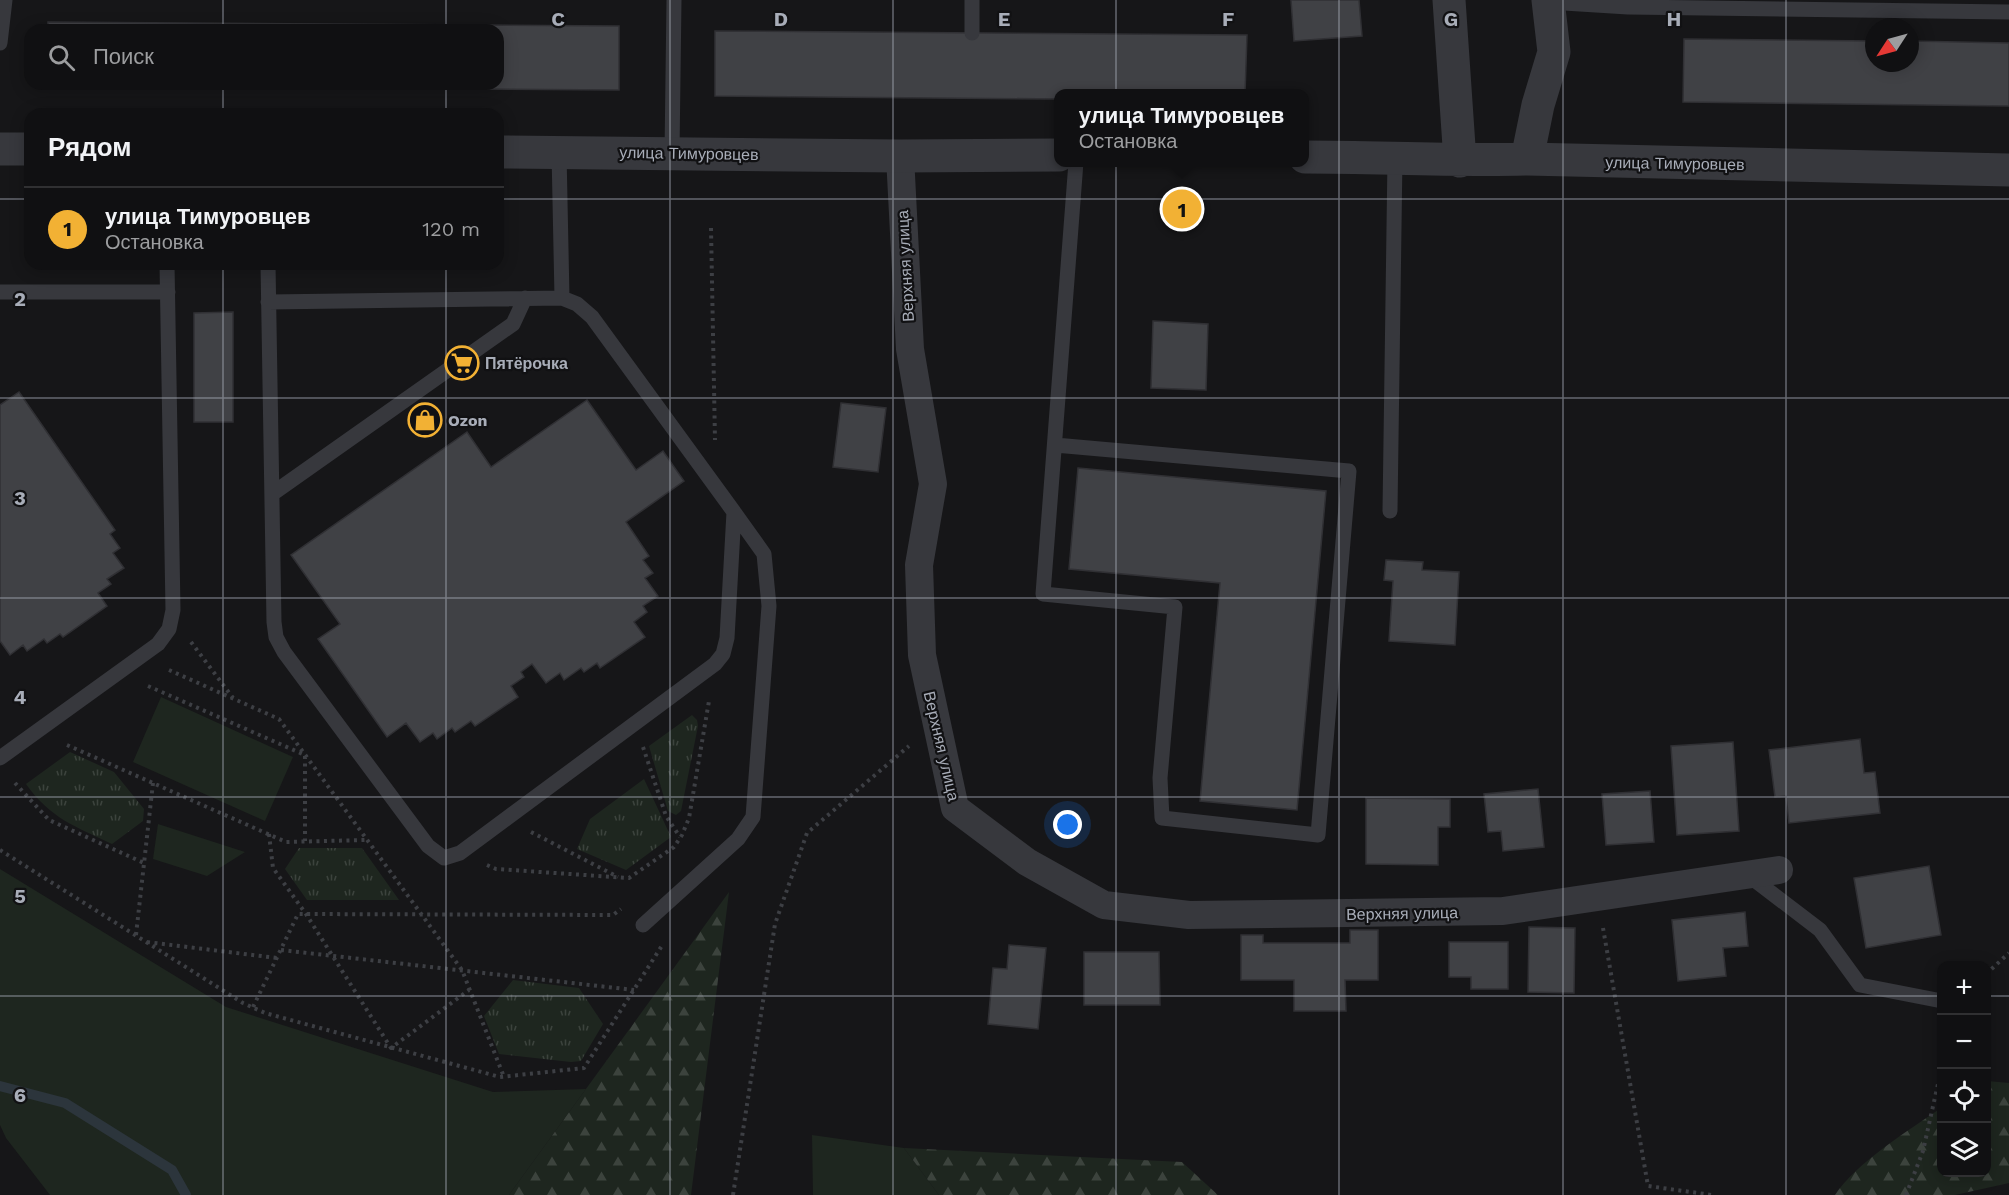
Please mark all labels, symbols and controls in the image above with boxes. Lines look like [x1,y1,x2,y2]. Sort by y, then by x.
text: C [551,7,565,31]
text: D [774,7,788,31]
text: E [998,7,1010,31]
text: F [1222,7,1234,31]
text: G [1444,7,1458,31]
text: H [1667,7,1681,31]
north arrow [1865,18,1919,72]
search box [24,24,504,90]
icon: search [45,41,78,74]
text: Поиск [93,44,154,69]
popup [1054,89,1309,167]
text: улица Тимуровцев [1079,103,1284,128]
text: Остановка [1079,129,1177,153]
text: Рядом [48,132,131,162]
street label: улица Тимуровцев [619,143,759,164]
street label: улица Тимуровцев [1605,153,1745,174]
pin: 1 [1162,186,1202,232]
text: улица Тимуровцев [105,204,311,229]
street label: Верхняя улица [893,210,918,322]
text: 1 [63,217,72,241]
text: 120 m [422,217,480,241]
text: Остановка [105,230,204,254]
text: 2 [14,287,26,311]
supermarket icon: Пятёрочка [444,345,480,381]
place label: Пятёрочка [485,354,568,373]
shop icon: Ozon [407,402,443,438]
place label: Ozon [448,411,487,430]
text: 3 [14,486,26,510]
text: 4 [14,685,27,709]
street label: Верхняя улица [920,689,963,803]
your location [1053,810,1082,839]
text: 5 [14,884,26,908]
street label: Верхняя улица [1346,903,1458,924]
map controls [1937,961,1991,1177]
button: + [1937,961,1991,1015]
button: − [1937,1015,1991,1069]
button: locate [1937,1069,1991,1123]
text: 6 [14,1083,26,1107]
button: layers [1937,1123,1991,1177]

